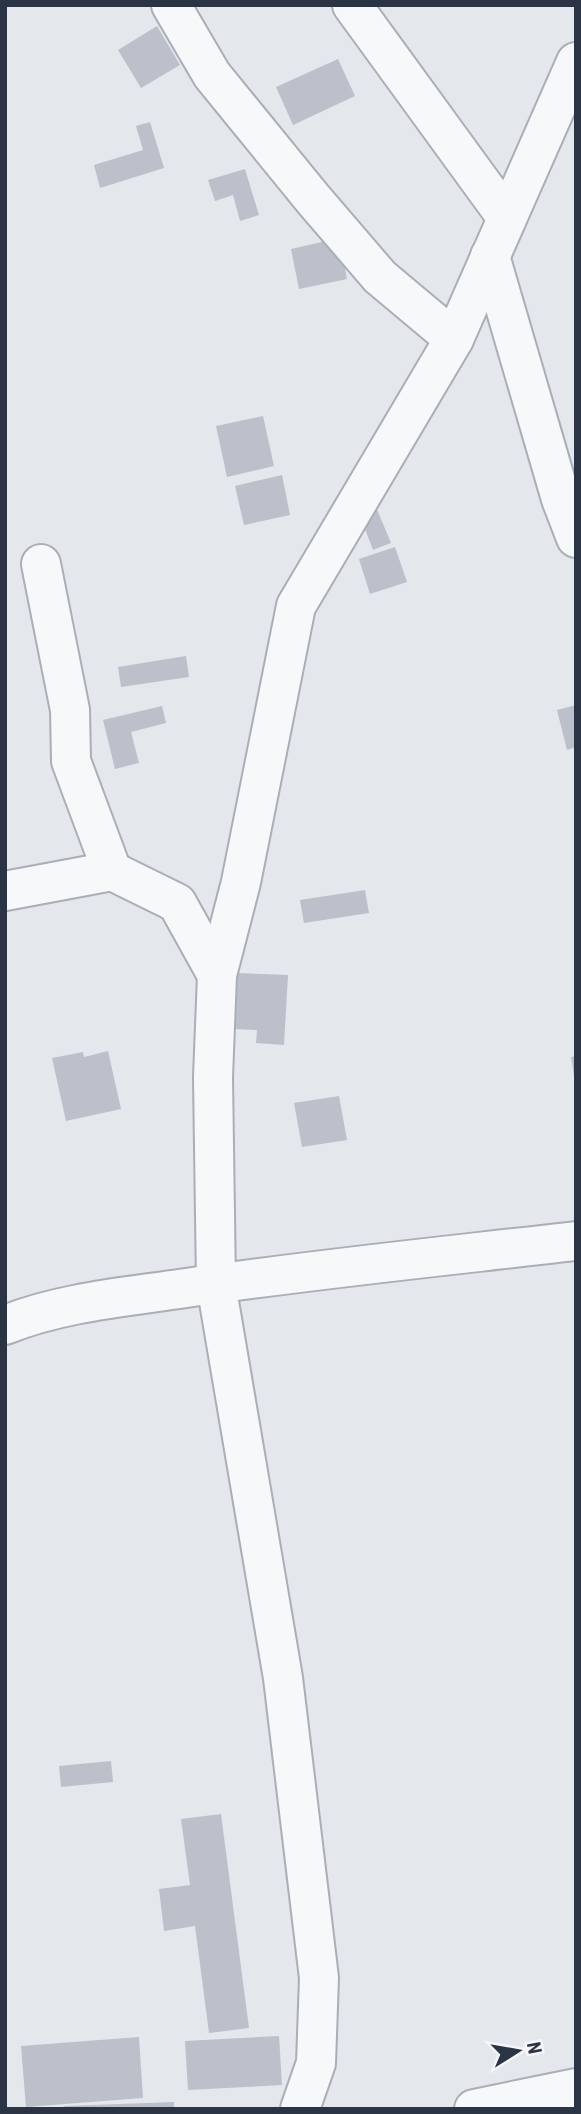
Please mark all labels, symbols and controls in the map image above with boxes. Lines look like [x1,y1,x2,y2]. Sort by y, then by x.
north arrow [483,2016,553,2086]
text: N [522,2040,547,2056]

